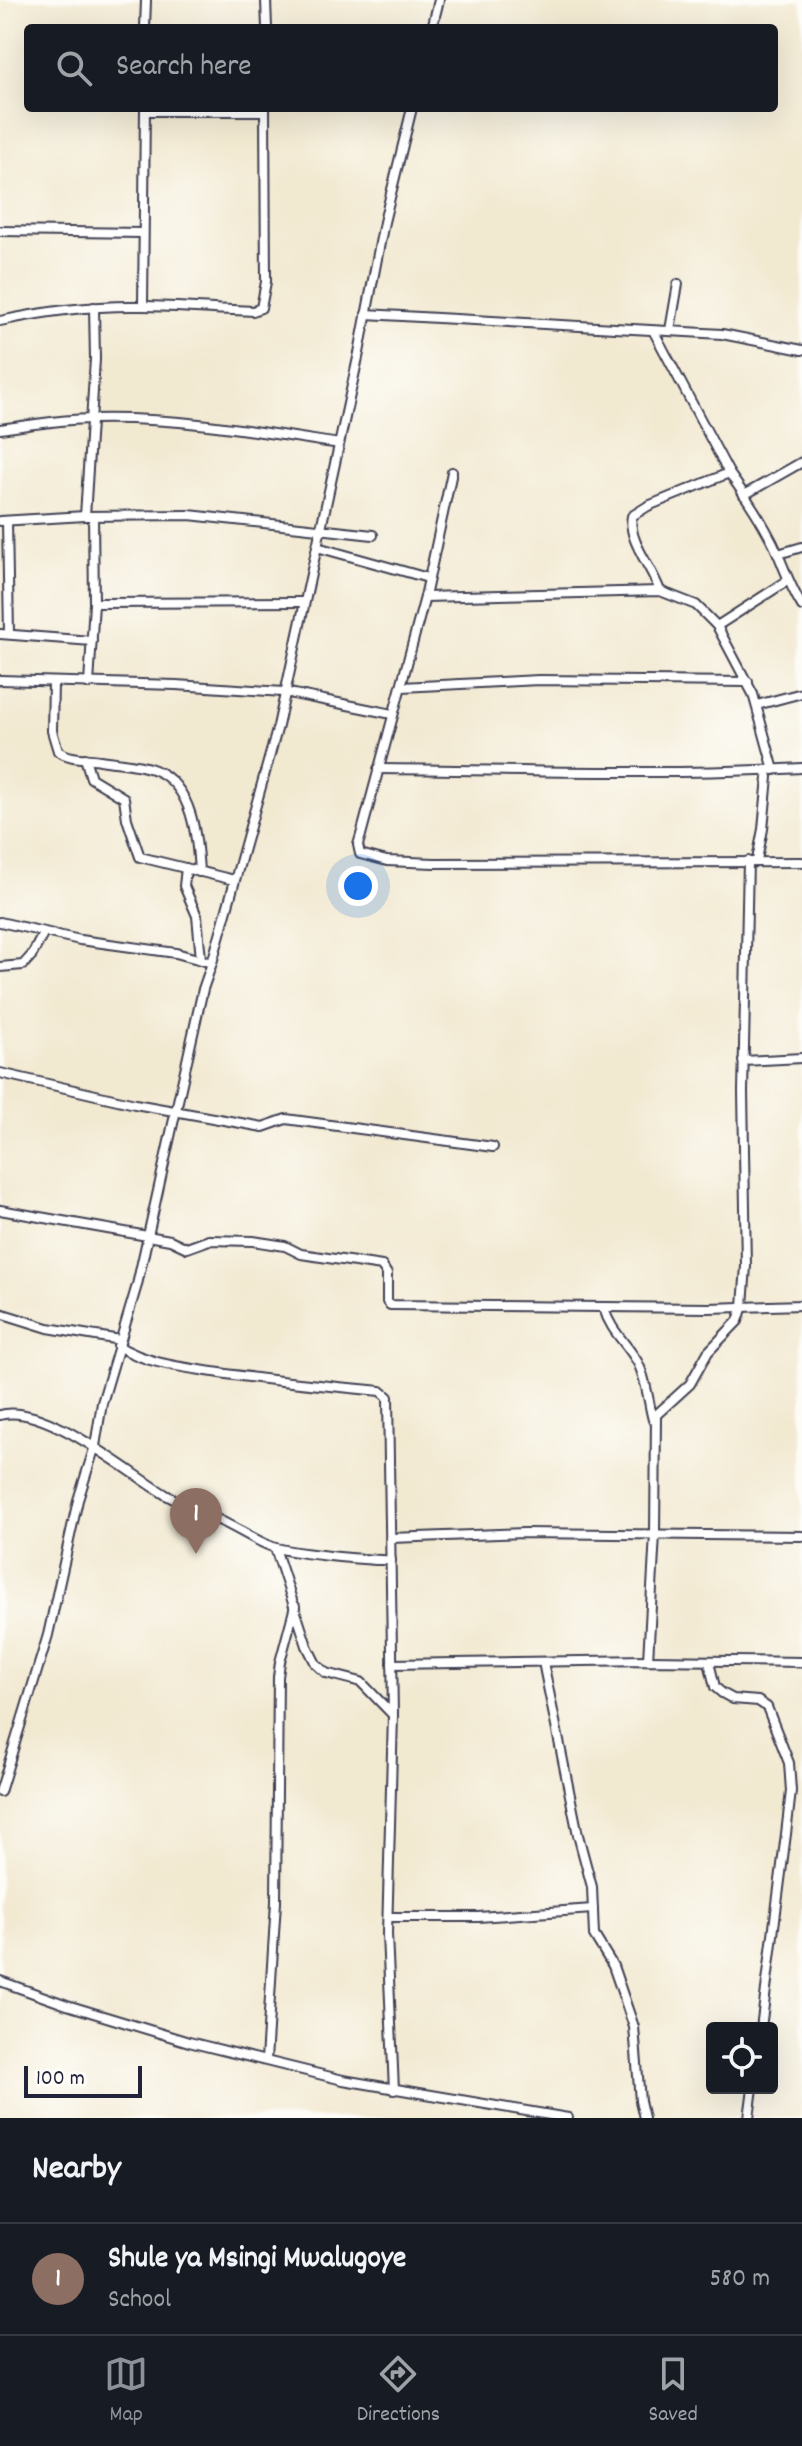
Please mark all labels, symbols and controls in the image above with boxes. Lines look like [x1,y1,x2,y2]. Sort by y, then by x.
search box [24,24,778,112]
icon: search [52,46,96,90]
text: Search here [116,47,252,90]
your location [338,866,378,906]
pin: 1 [170,1488,222,1554]
map controls [706,2022,778,2094]
button: locate [706,2022,778,2094]
scale bar [24,2062,142,2098]
text: 100 m [36,2064,85,2095]
text: Nearby [32,2146,121,2195]
text: Shule ya Msingi Mwalugoye [108,2239,406,2282]
text: 1 [55,2261,61,2298]
text: 580 m [710,2261,770,2298]
text: School [108,2282,171,2319]
tab: Map [104,2352,148,2431]
tab: Directions [357,2352,440,2431]
tab: Saved [649,2352,698,2431]

